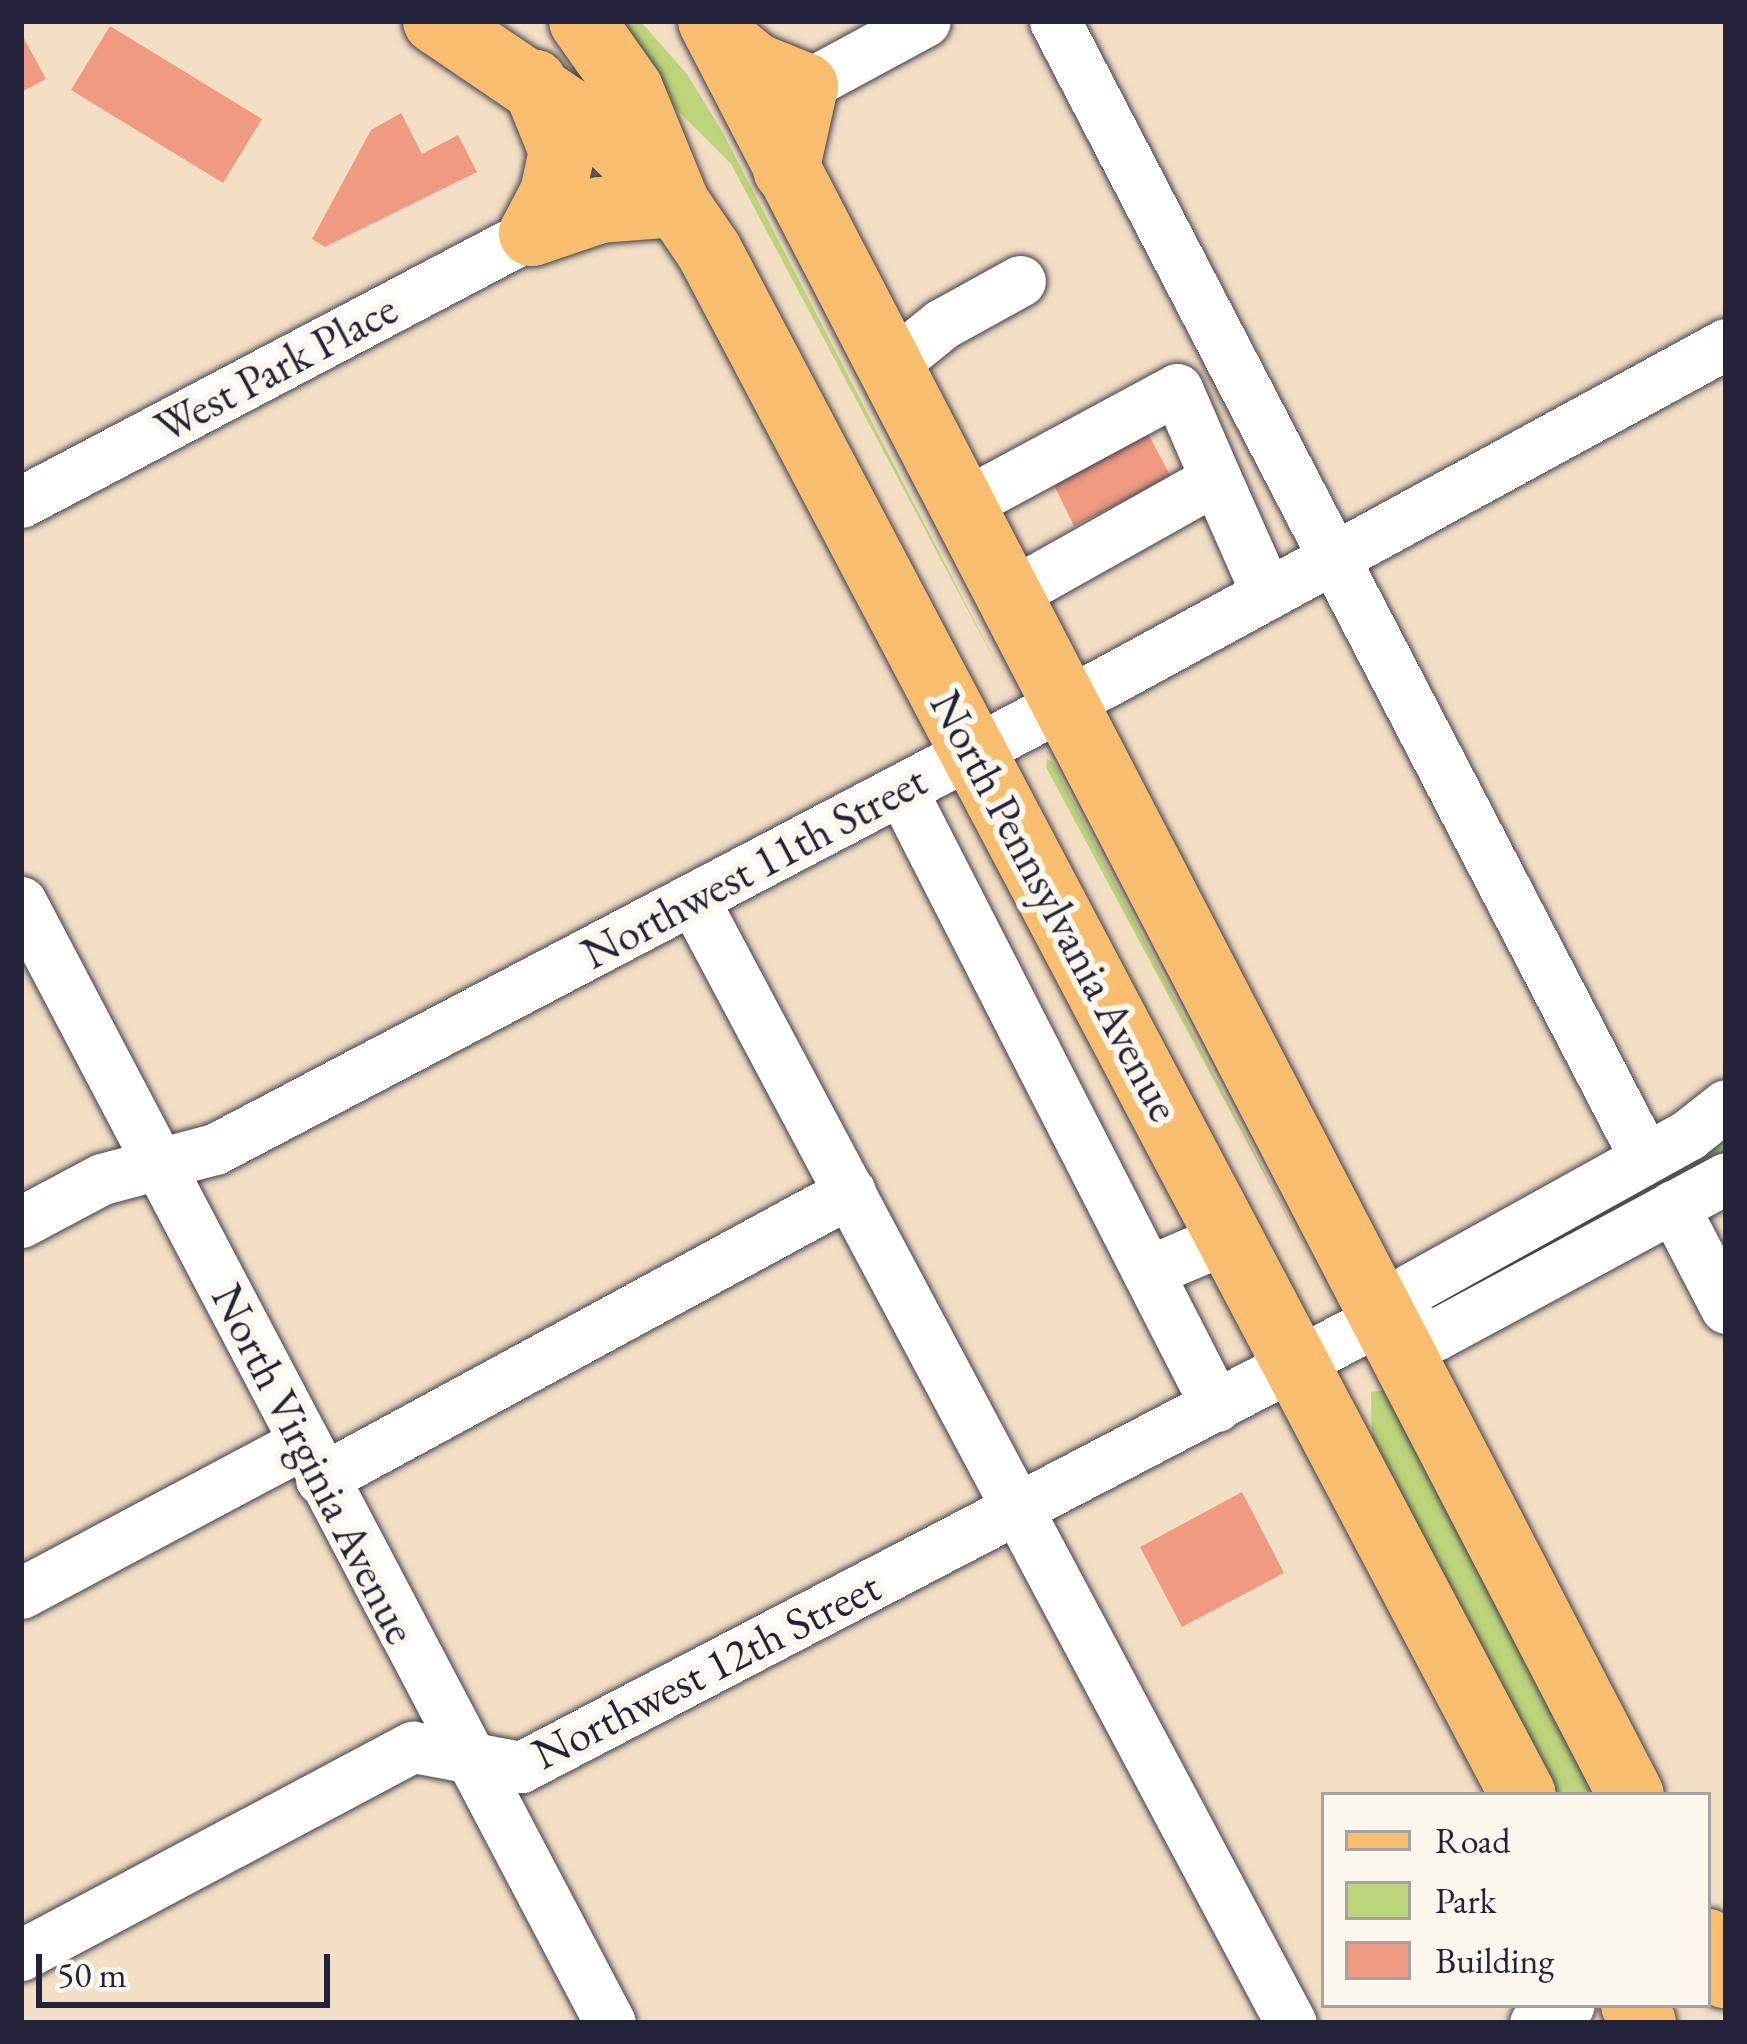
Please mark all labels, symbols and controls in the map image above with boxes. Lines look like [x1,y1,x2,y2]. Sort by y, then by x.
street label: West Park Place [146,282,406,454]
street label: North Pennsylvania Avenue [919,682,1191,1130]
street label: Northwest 11th Street [573,753,935,981]
street label: North Virginia Avenue [200,1275,428,1653]
street label: Northwest 12th Street [523,1559,889,1781]
legend [1321,1792,1711,2008]
text: Road [1435,1817,1510,1864]
text: Park [1435,1877,1496,1924]
scale bar [42,1930,336,2004]
text: Building [1435,1937,1554,1984]
text: 50 m [57,1951,127,1998]

